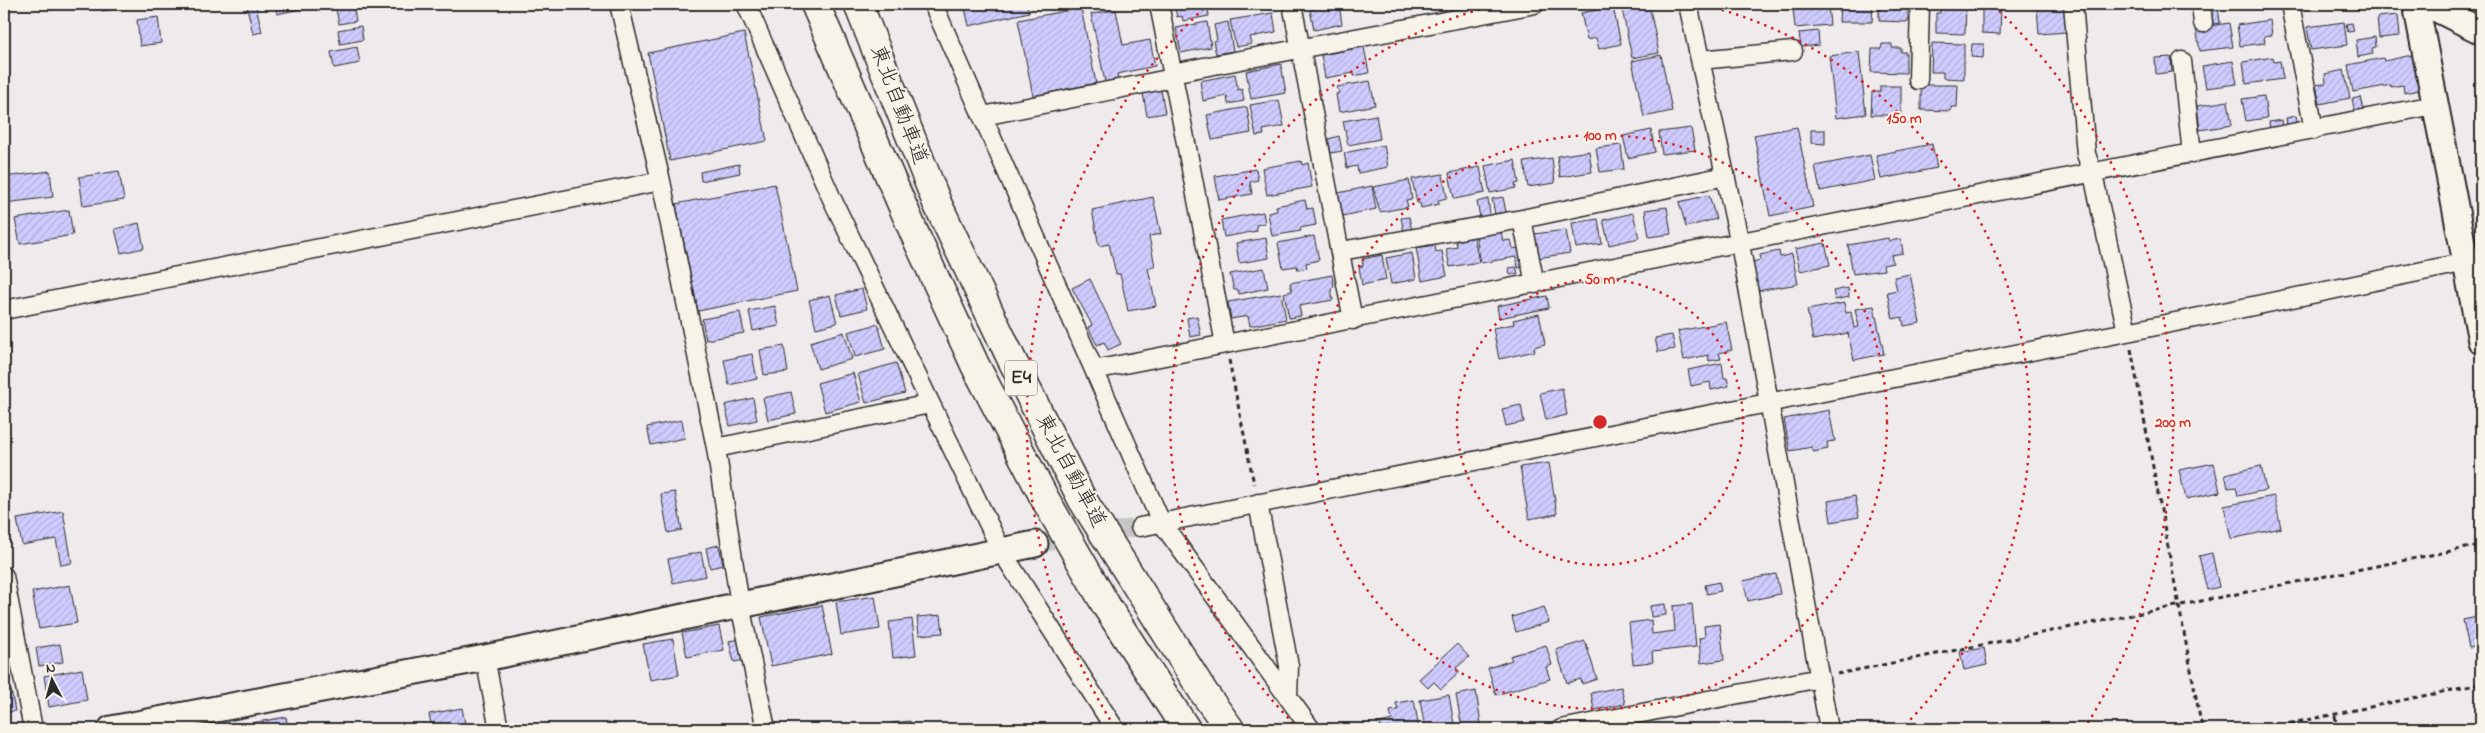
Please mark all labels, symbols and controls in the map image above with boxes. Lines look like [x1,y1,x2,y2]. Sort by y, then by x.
street label: 東北自動車道 [861,41,935,169]
text: 150 m [1886,108,1922,130]
text: 100 m [1583,125,1617,147]
text: 50 m [1585,269,1616,291]
road number: E4 [1005,360,1037,396]
street label: 東北自動車道 [1027,408,1113,534]
text: 200 m [2154,412,2191,434]
centre of rings [1591,413,1609,431]
north arrow [28,656,78,706]
text: N [45,658,57,679]

